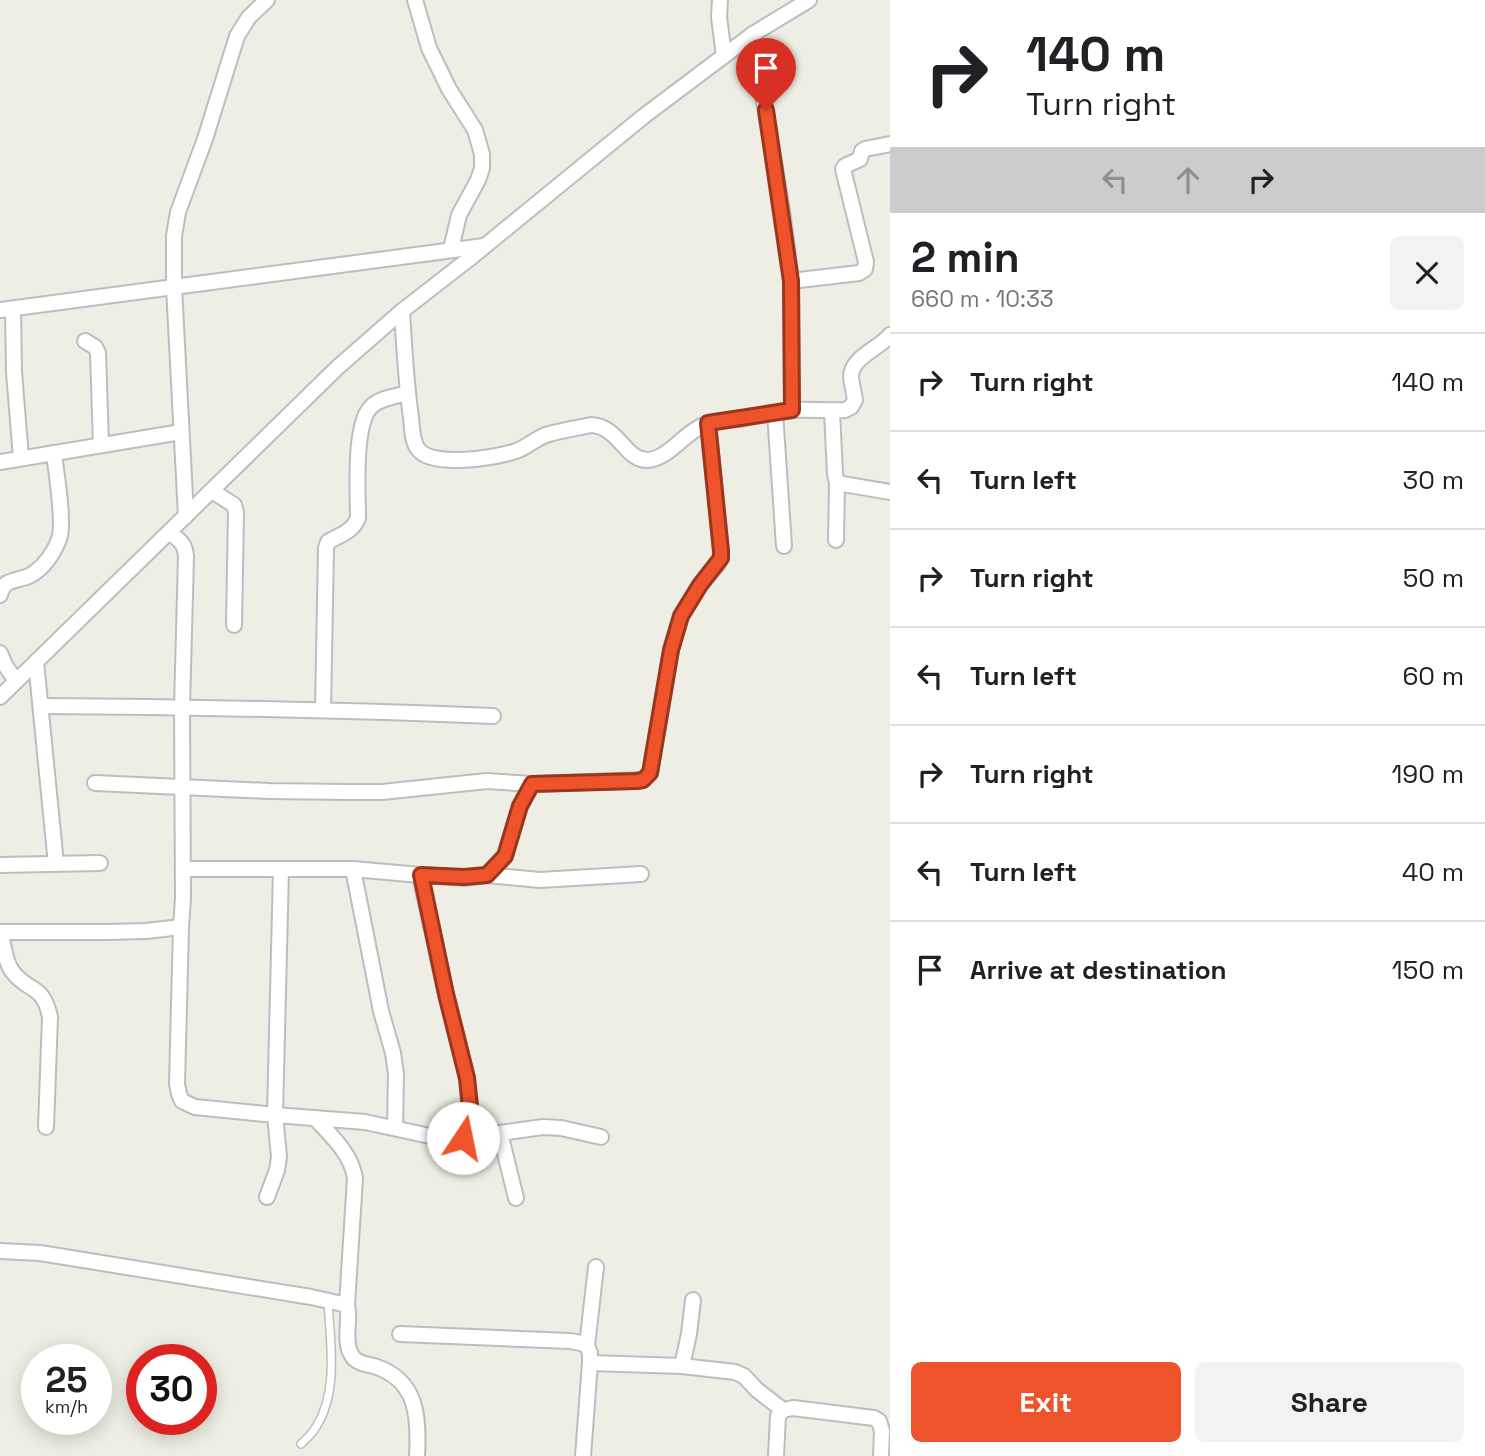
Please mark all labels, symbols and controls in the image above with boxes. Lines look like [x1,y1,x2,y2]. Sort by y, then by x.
text: 140 m [1026,23,1165,85]
icon: right [911,28,1002,119]
pin [736,38,796,110]
icon: arrive [747,49,785,87]
text: Turn right [1026,84,1176,124]
icon: left [1096,161,1134,199]
icon: ahead [1169,161,1207,199]
icon: right [1242,161,1280,199]
text: 2 min [911,231,1020,284]
button: close [1390,236,1464,310]
text: 660 m · 10:33 [911,284,1054,314]
icon: right [911,363,949,401]
text: Turn right [970,365,1094,399]
text: 140 m [1391,365,1464,399]
icon: left [911,461,949,499]
text: Turn left [970,463,1077,497]
text: 30 m [1403,463,1464,497]
icon: right [911,559,949,597]
text: Turn right [970,561,1094,595]
text: 50 m [1403,561,1464,595]
icon: left [911,657,949,695]
text: Turn left [970,659,1077,693]
text: 60 m [1402,659,1464,693]
icon: right [911,755,949,793]
text: Turn right [970,757,1094,791]
text: 190 m [1392,757,1464,791]
icon: left [911,853,949,891]
text: Turn left [970,855,1077,889]
text: 40 m [1402,855,1464,889]
icon: arrive [911,951,949,989]
text: Arrive at destination [970,953,1227,987]
text: 150 m [1392,953,1464,987]
position arrow [426,1101,500,1175]
speed limit sign: 30 [126,1344,217,1435]
text: 25 [46,1358,87,1402]
button: Exit [911,1362,1181,1442]
button: Share [1195,1362,1464,1442]
text: km/h [45,1395,88,1418]

